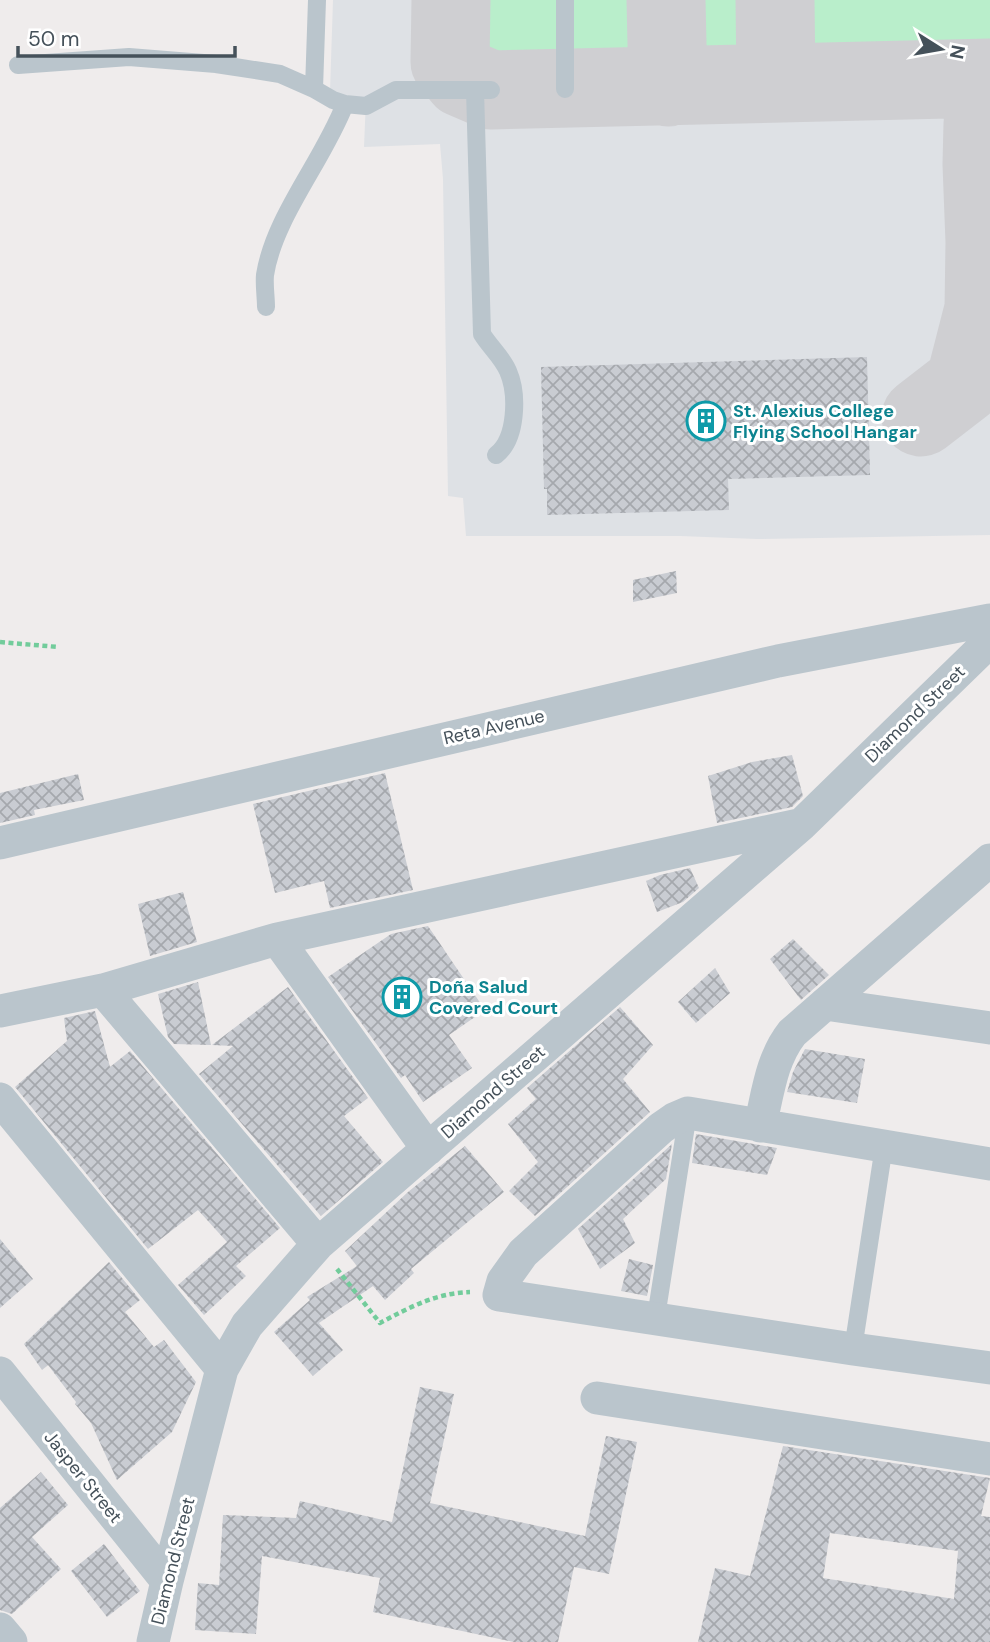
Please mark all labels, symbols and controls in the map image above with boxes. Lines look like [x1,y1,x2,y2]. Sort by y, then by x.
scale bar [18,14,234,58]
north arrow [906,14,976,84]
text: 50 m [28,25,79,53]
text: N [944,43,971,61]
place label: St. Alexius College Flying School Hangar [733,399,917,444]
building icon: St. Alexius College Flying School Hangar [685,400,727,442]
street label: Diamond Street [860,660,970,768]
street label: Reta Avenue [441,704,547,750]
place label: Doña Salud Covered Court [429,975,558,1020]
building icon: Doña Salud Covered Court [381,976,423,1018]
street label: Diamond Street [436,1040,550,1144]
street label: Jasper Street [38,1426,128,1528]
street label: Diamond Street [146,1495,200,1627]

